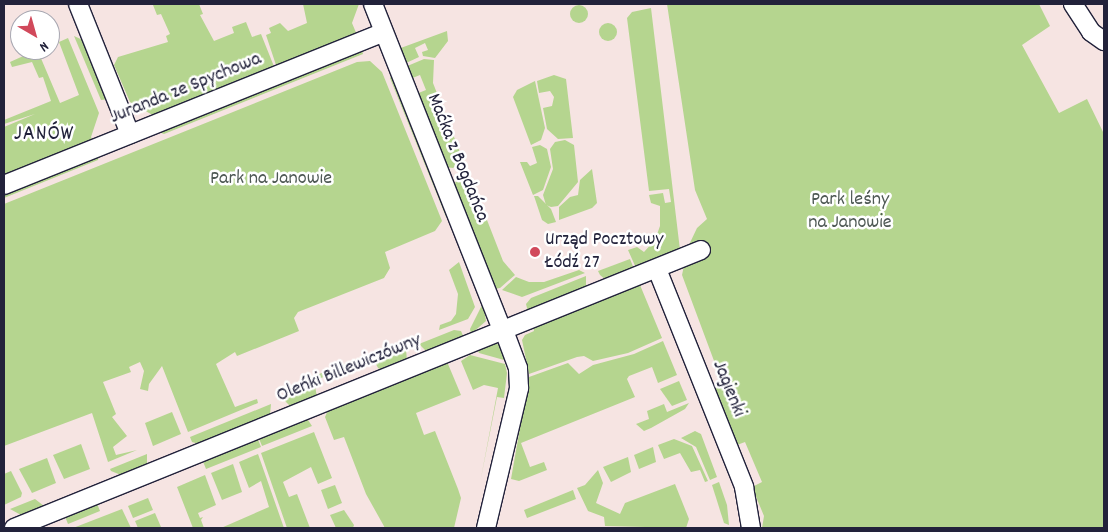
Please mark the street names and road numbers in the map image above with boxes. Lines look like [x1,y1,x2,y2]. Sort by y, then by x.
street label: Juranda ze Spychowa [107,48,265,130]
street label: Maćka z Bogdańca [420,90,494,226]
street label: Oleńki Billewiczówny [273,329,425,409]
street label: Jagienki [706,357,750,421]

